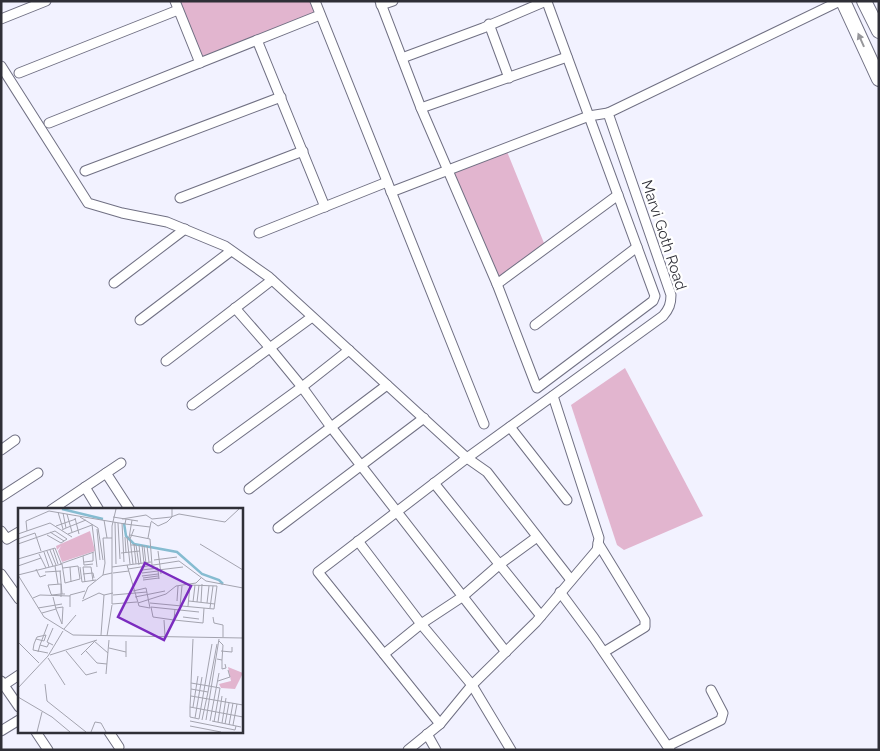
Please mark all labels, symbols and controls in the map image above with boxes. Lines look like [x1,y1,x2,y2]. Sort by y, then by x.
one-way arrow [857,33,865,47]
street label: Marvi Goth Road [638,178,690,292]
inset map [18,508,242,734]

